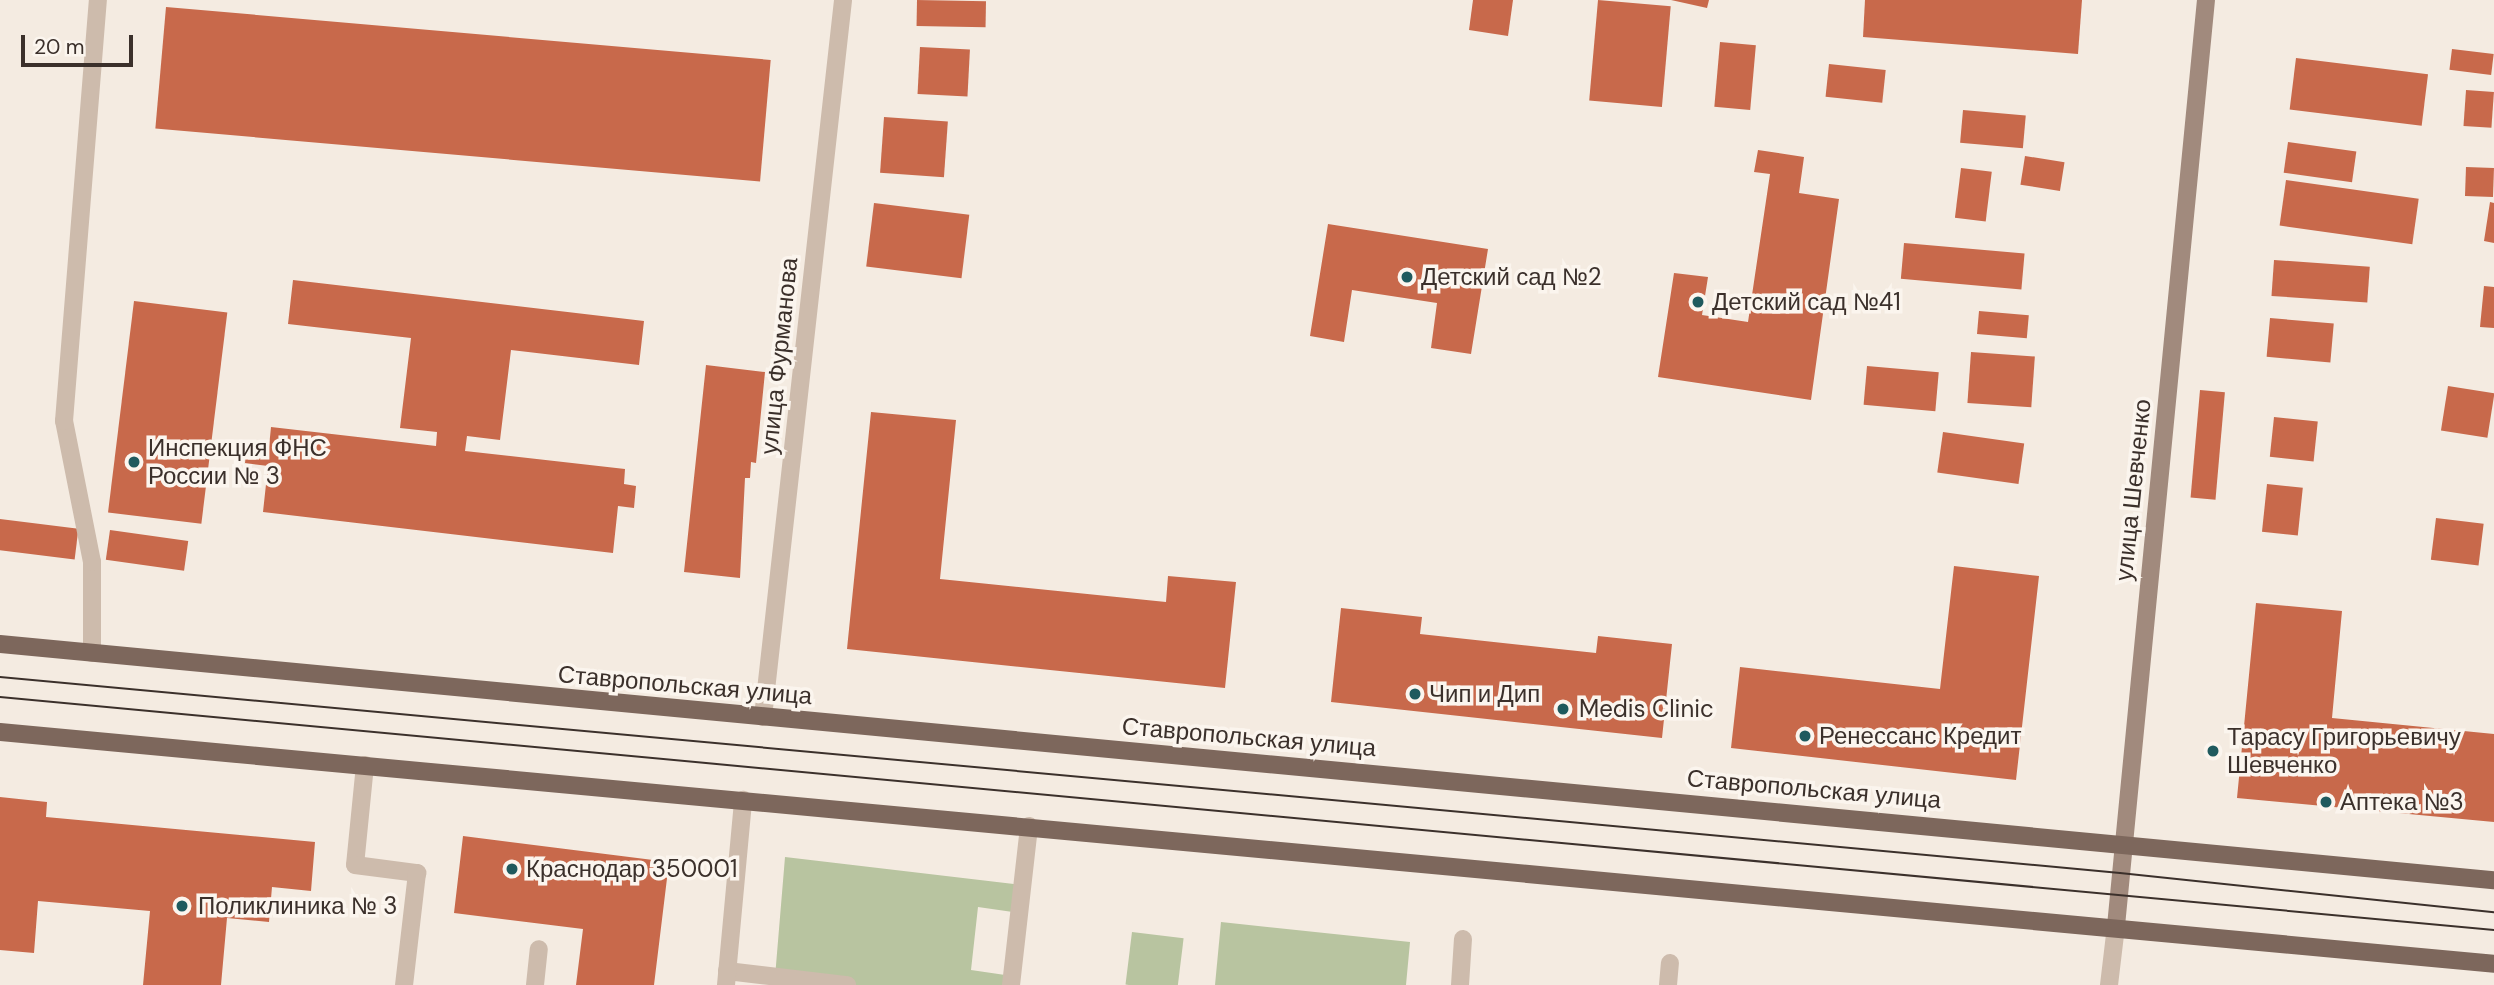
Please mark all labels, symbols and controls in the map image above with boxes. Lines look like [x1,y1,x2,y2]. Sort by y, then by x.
scale bar [24,21,136,65]
text: 20 m [34,33,85,61]
street label: улица Фурманова [754,256,804,456]
place label: Детский сад №2 [1421,263,1602,291]
marker: Детский сад №2 [1399,269,1415,285]
place label: Детский сад №41 [1712,288,1901,316]
marker: Детский сад №41 [1690,294,1706,310]
street label: улица Шевченко [2109,398,2157,582]
place label: Инспекция ФНС России № 3 [148,434,327,490]
marker: Инспекция ФНС России № 3 [126,454,142,470]
street label: Ставропольская улица [557,660,813,710]
place label: Чип и Дип [1429,680,1540,708]
marker: Чип и Дип [1407,686,1423,702]
place label: Medis Clinic [1579,695,1714,723]
marker: Medis Clinic [1553,699,1573,719]
street label: Ставропольская улица [1121,712,1377,762]
place label: Ренессанс Кредит [1819,722,2021,750]
place label: Тарасу Григорьевичу Шевченко [2227,723,2461,779]
marker: Ренессанс Кредит [1797,728,1813,744]
marker: Тарасу Григорьевичу Шевченко [2205,743,2221,759]
street label: Ставропольская улица [1686,764,1942,814]
place label: Аптека №3 [2340,788,2464,816]
marker: Аптека №3 [2318,794,2334,810]
place label: Краснодар 350001 [526,855,737,883]
marker: Краснодар 350001 [504,861,520,877]
place label: Поликлиника № 3 [198,892,397,920]
marker: Поликлиника № 3 [172,896,192,916]

